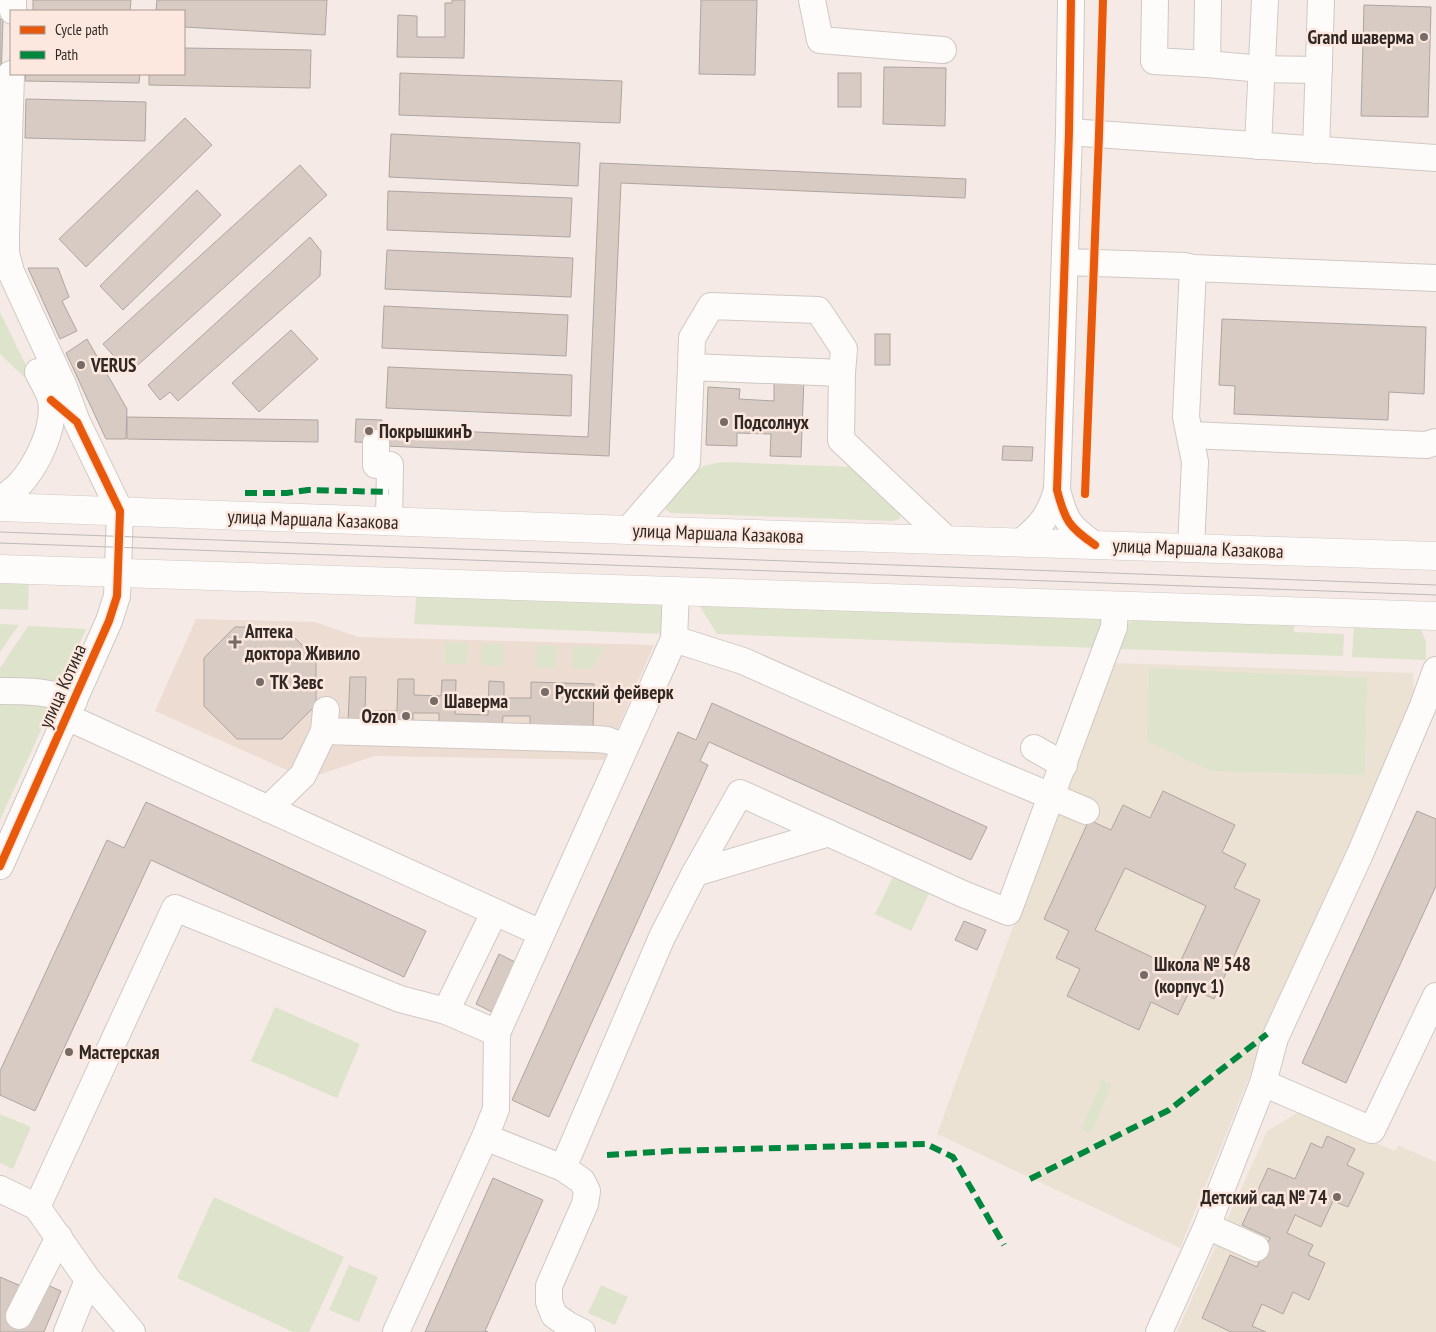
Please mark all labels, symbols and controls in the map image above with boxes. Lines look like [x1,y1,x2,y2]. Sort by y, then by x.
legend [10,10,185,75]
text: Cycle path [55,20,108,39]
place label: Grand шаверма [1307,25,1414,49]
marker: Grand шаверма [1418,31,1430,43]
text: Path [55,45,78,64]
place label: VERUS [90,353,136,377]
marker: VERUS [75,359,87,371]
place label: Подсолнух [734,410,810,434]
marker: Подсолнух [718,416,730,428]
place label: ПокрышкинЪ [379,419,473,443]
marker: ПокрышкинЪ [363,425,375,437]
street label: улица Маршала Казакова [227,504,399,534]
street label: улица Маршала Казакова [632,518,804,548]
street label: улица Маршала Казакова [1112,533,1284,563]
place label: Аптека доктора Живило [244,619,360,665]
marker: Аптека доктора Живило [229,636,241,648]
street label: улица Котина [33,640,91,732]
place label: ТК Зевс [270,670,324,694]
marker: ТК Зевс [254,676,266,688]
place label: Русский фейверк [555,680,674,704]
marker: Русский фейверк [539,686,551,698]
place label: Шаверма [444,689,508,713]
marker: Шаверма [428,695,440,707]
place label: Ozon [362,704,396,728]
marker: Ozon [400,710,412,722]
place label: Школа № 548 (корпус 1) [1154,952,1251,998]
marker: Школа № 548 (корпус 1) [1138,969,1150,981]
place label: Мастерская [79,1040,159,1064]
marker: Мастерская [63,1046,75,1058]
place label: Детский сад № 74 [1201,1185,1327,1209]
marker: Детский сад № 74 [1331,1191,1343,1203]

